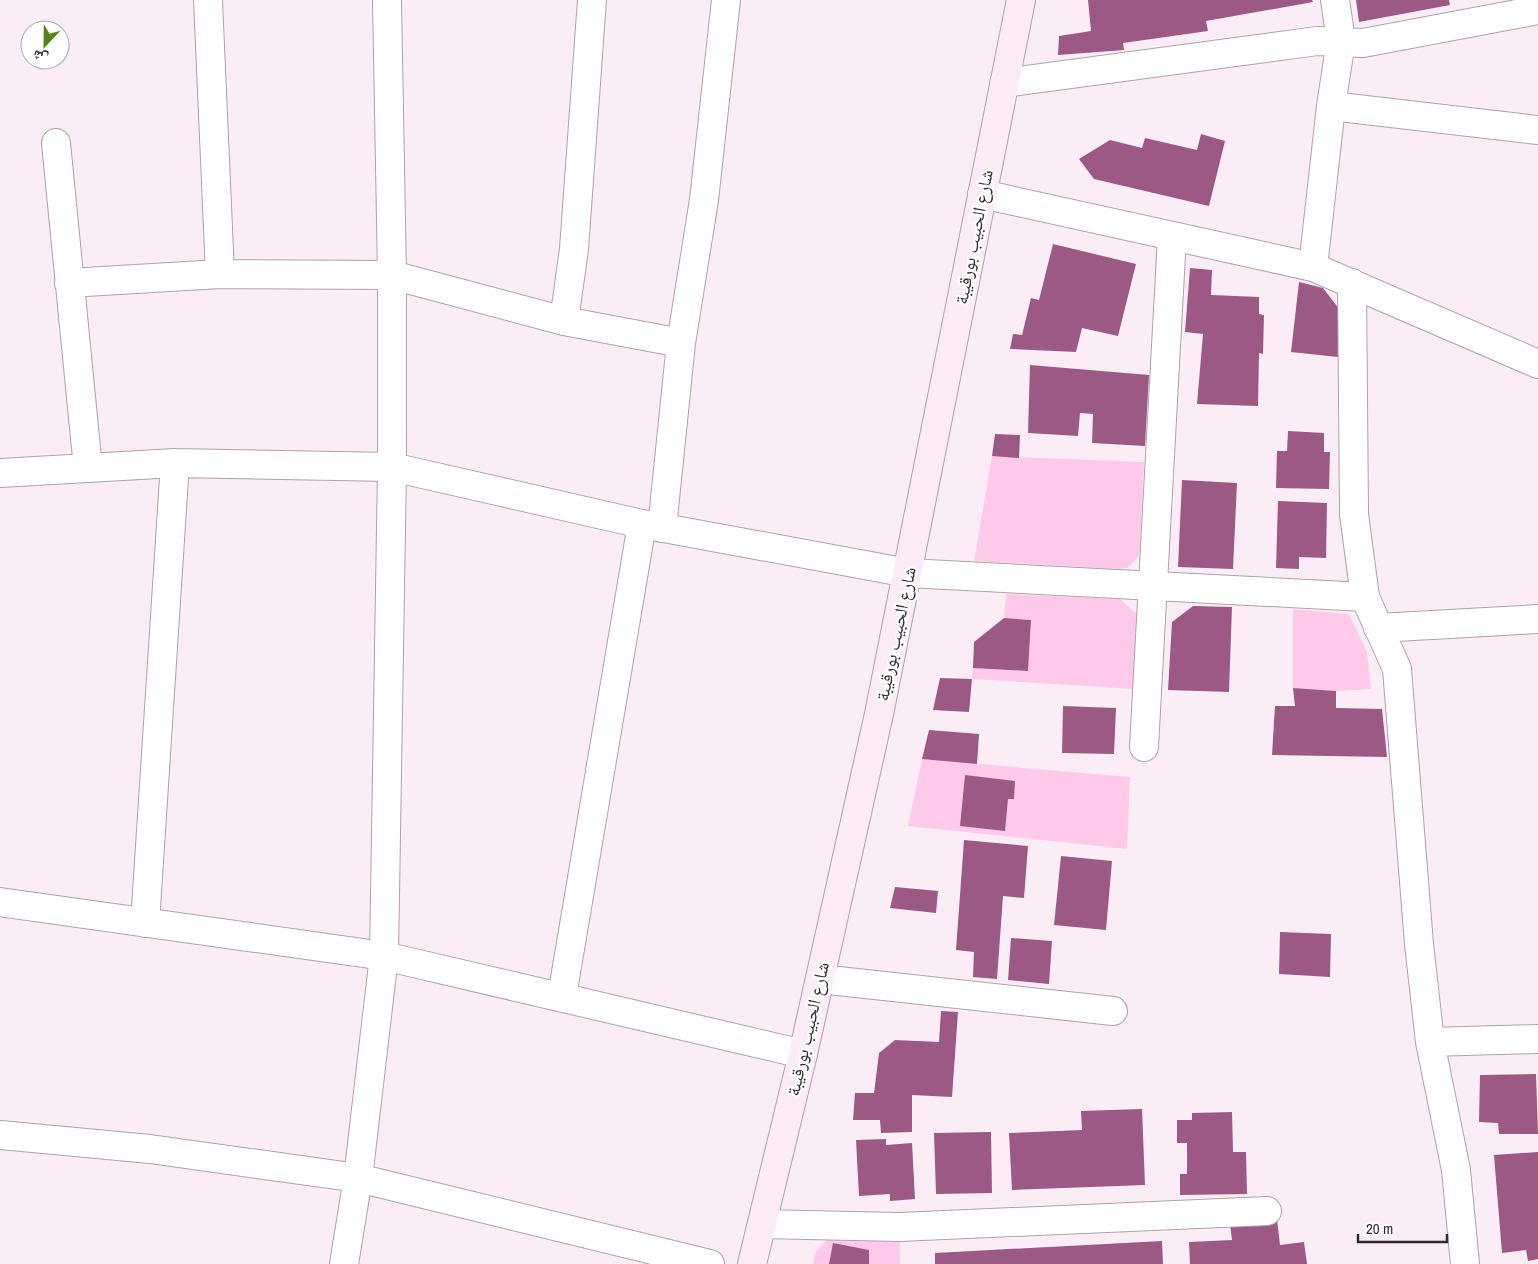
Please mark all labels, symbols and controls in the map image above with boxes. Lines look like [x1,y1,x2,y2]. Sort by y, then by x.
north arrow [20,20,70,70]
text: ش [30,46,50,68]
street label: شارع الحبيب بورقيبة [948,167,999,306]
street label: شارع الحبيب بورقيبة [869,564,922,703]
street label: شارع الحبيب بورقيبة [780,959,835,1098]
scale bar [1358,1212,1447,1244]
text: 20 m [1366,1218,1393,1239]

